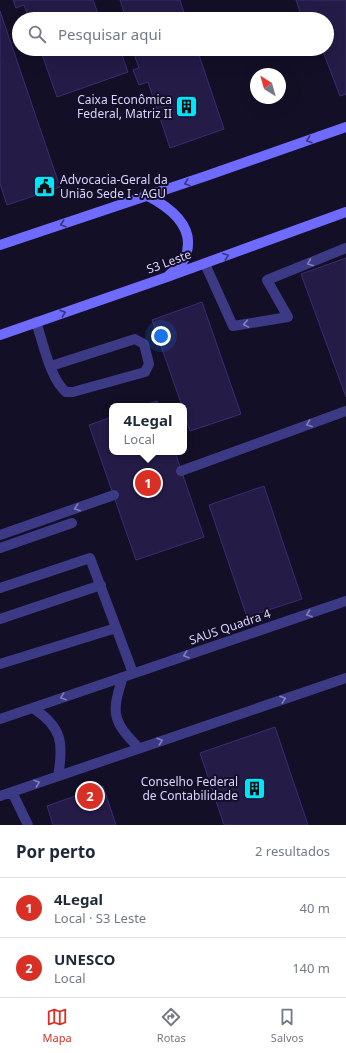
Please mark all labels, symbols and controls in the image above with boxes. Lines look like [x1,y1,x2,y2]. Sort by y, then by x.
search box [12,12,334,56]
icon: search [26,23,48,45]
text: Pesquisar aqui [58,24,162,44]
north arrow [250,68,286,104]
place label: Caixa Econômica Federal, Matriz II [77,91,172,122]
building icon: Caixa Econômica Federal, Matriz II [174,94,200,120]
one-way arrow [306,135,313,143]
place label: Advocacia-Geral da União Sede I - AGU [60,171,168,202]
public building icon: Advocacia-Geral da União Sede I - AGU [32,174,58,200]
one-way arrow [183,178,190,187]
one-way arrow [60,219,67,228]
street label: S3 Leste [144,246,194,277]
one-way arrow [222,252,229,261]
one-way arrow [306,258,313,266]
one-way arrow [60,309,67,318]
one-way arrow [243,319,249,328]
your location [151,326,171,346]
popup [109,403,187,455]
text: 4Legal [124,410,172,430]
one-way arrow [306,420,313,428]
text: Local [124,430,155,448]
pin: 1 [135,468,161,498]
one-way arrow [74,503,81,512]
street label: SAUS Quadra 4 [187,605,273,648]
one-way arrow [306,609,313,618]
one-way arrow [183,651,190,659]
one-way arrow [59,693,66,701]
one-way arrow [279,695,286,704]
one-way arrow [156,737,163,746]
place label: Conselho Federal de Contabilidade [141,773,238,804]
building icon: Conselho Federal de Contabilidade [241,776,267,802]
one-way arrow [33,780,40,788]
pin: 2 [77,781,103,811]
text: Por perto [16,840,96,863]
text: 2 resultados [255,842,330,860]
text: 4Legal [54,889,103,909]
text: 1 [25,899,33,917]
text: 40 m [300,899,330,917]
text: Local · S3 Leste [54,909,146,927]
text: UNESCO [54,949,115,969]
text: 2 [25,959,33,977]
text: 140 m [292,959,330,977]
text: Local [54,969,86,987]
tab: Mapa [43,1006,72,1045]
tab: Rotas [157,1006,186,1045]
tab: Salvos [271,1006,303,1045]

